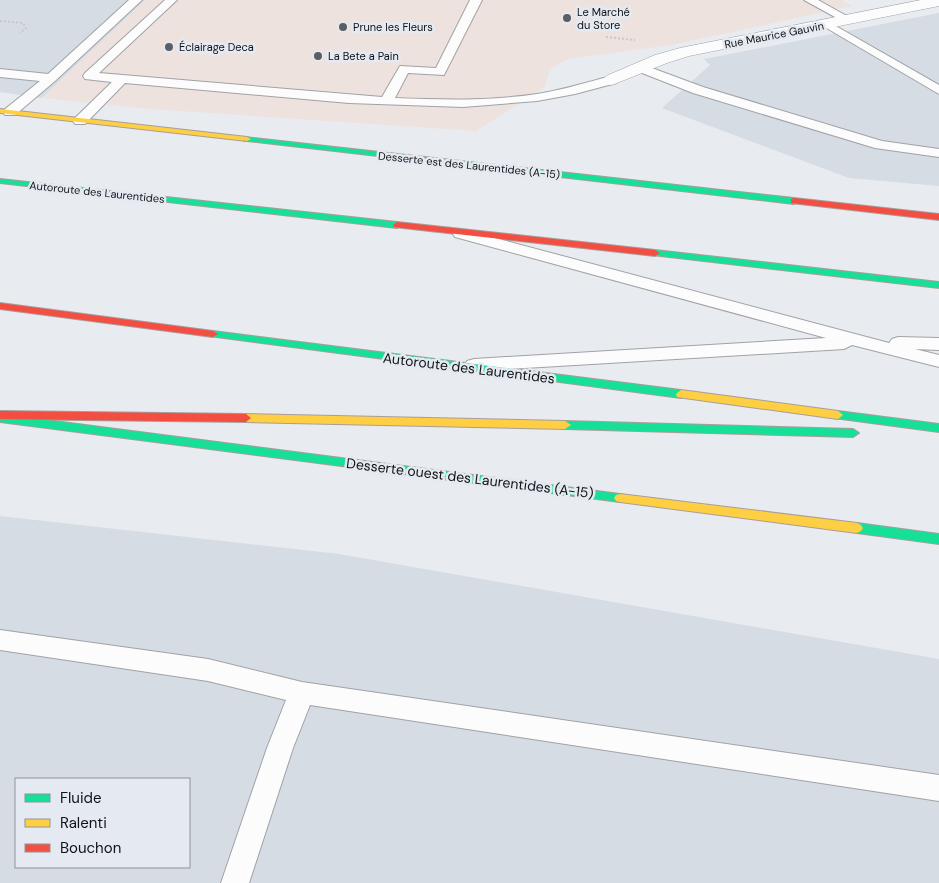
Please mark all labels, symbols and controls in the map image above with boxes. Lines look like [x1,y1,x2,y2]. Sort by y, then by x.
place label: Le Marché du Store [577,5,630,32]
marker: Le Marché du Store [561,12,573,24]
street label: Rue Maurice Gauvin [723,18,825,52]
place label: Prune les Fleurs [353,20,433,34]
marker: Prune les Fleurs [337,21,349,33]
place label: Éclairage Deca [179,40,254,54]
marker: Éclairage Deca [163,41,175,53]
place label: La Bete a Pain [328,49,399,63]
marker: La Bete a Pain [312,50,324,62]
street label: Desserte est des Laurentides (A-15) [377,148,561,182]
street label: Autoroute des Laurentides [29,178,165,206]
street label: Autoroute des Laurentides [382,349,556,387]
street label: Desserte ouest des Laurentides (A-15) [345,454,595,502]
legend [15,778,190,868]
text: Fluide [60,788,102,808]
text: Ralenti [60,813,107,833]
text: Bouchon [60,838,121,858]

